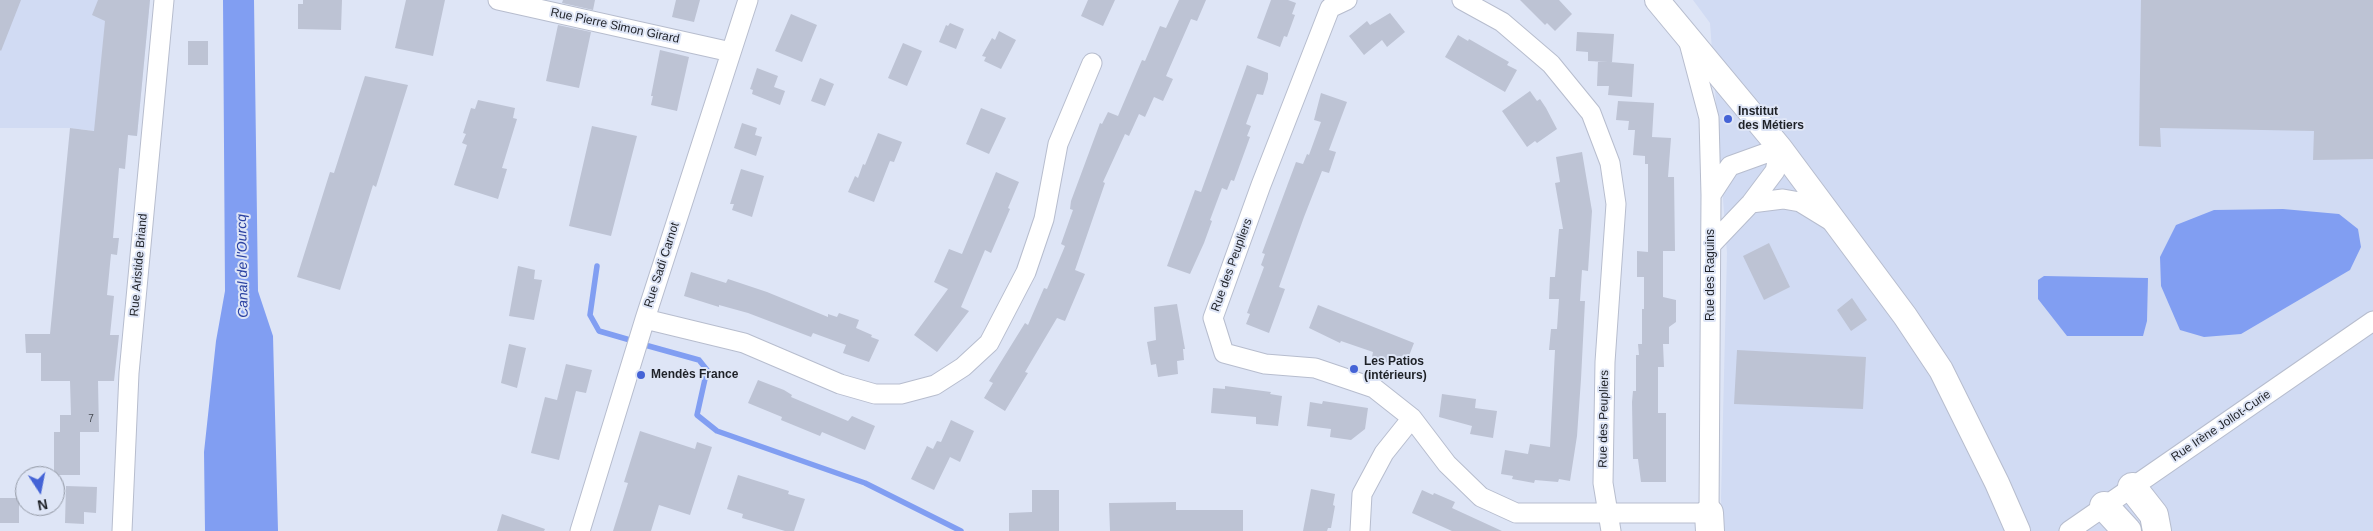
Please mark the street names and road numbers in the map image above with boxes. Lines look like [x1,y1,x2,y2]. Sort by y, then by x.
street label: Rue Pierre Simon Girard [549,5,681,47]
street label: Rue Aristide Briand [127,213,151,317]
street label: Rue des Peupliers [1208,216,1256,314]
street label: Rue Sadi Carnot [641,221,683,309]
street label: Rue des Raguins [1704,229,1718,321]
street label: Rue des Peupliers [1596,370,1612,468]
street label: Rue Irène Jollot-Curie [2169,387,2273,465]

